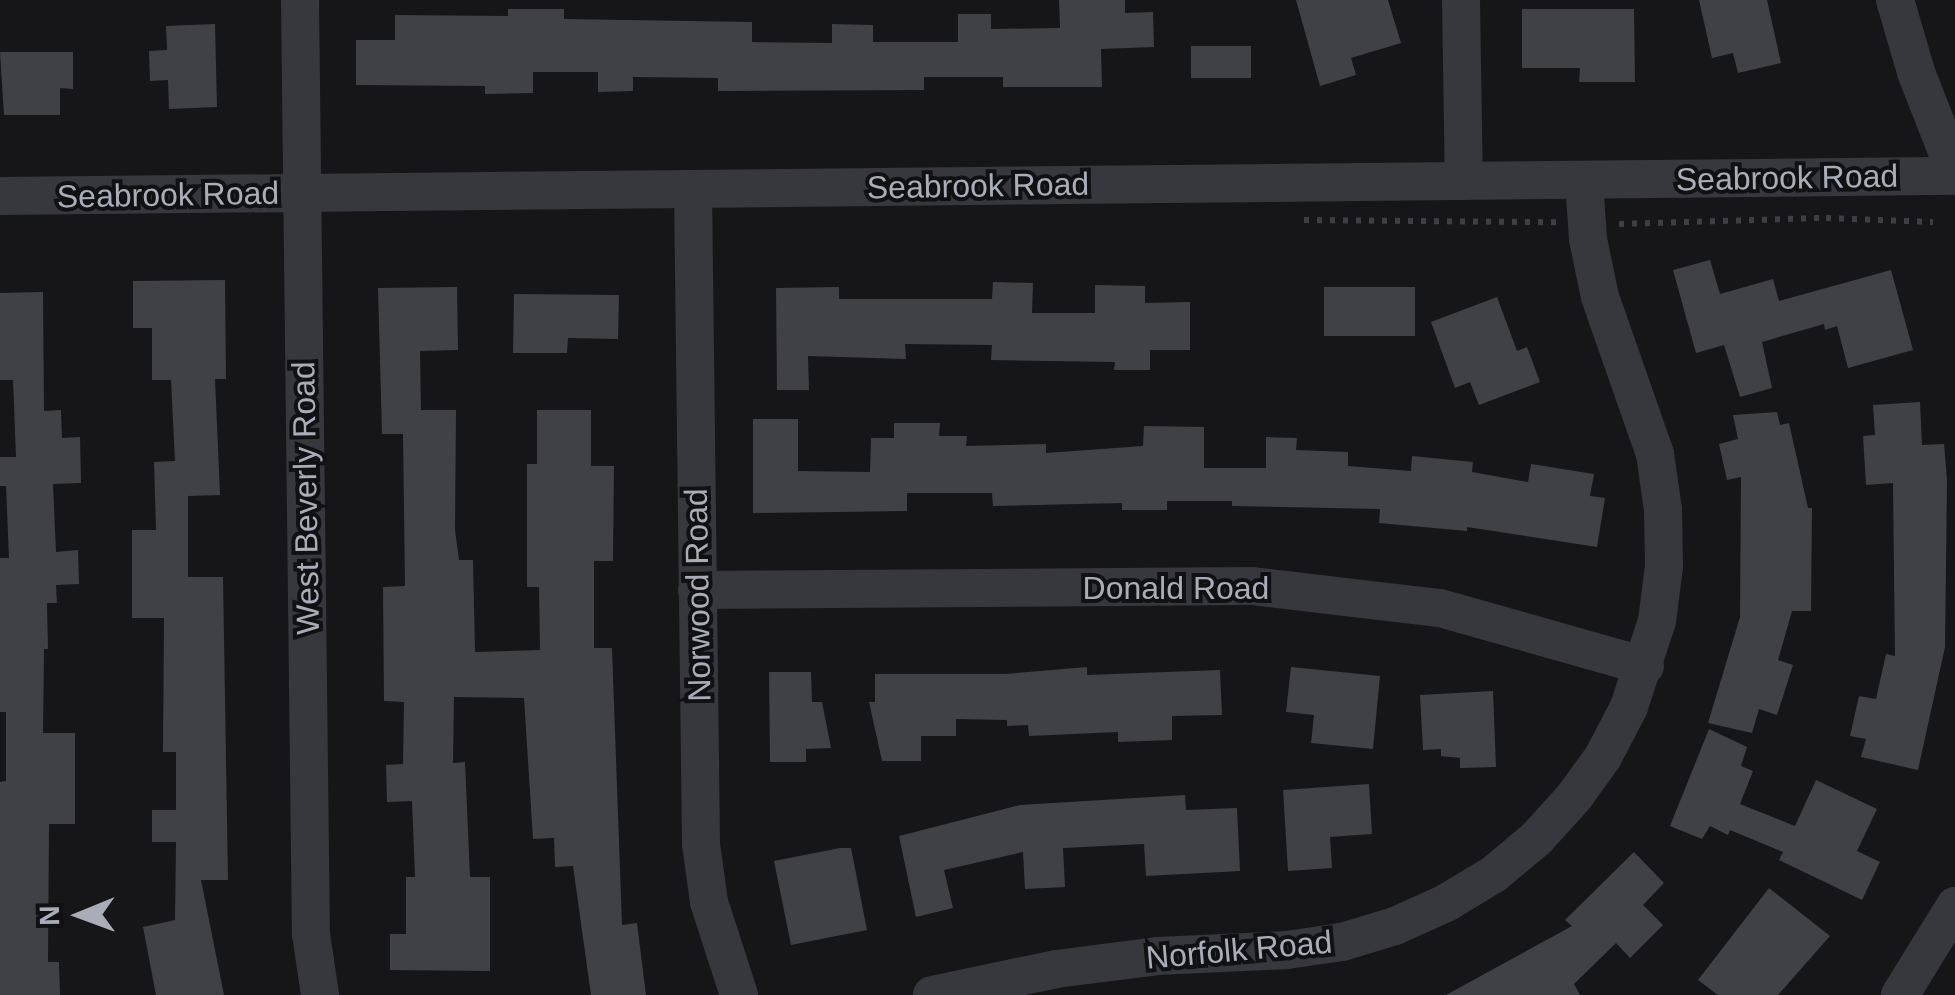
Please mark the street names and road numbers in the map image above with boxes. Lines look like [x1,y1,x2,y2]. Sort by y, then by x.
street label: Seabrook Road [1675,157,1899,199]
street label: Seabrook Road [866,165,1090,207]
street label: Seabrook Road [56,174,280,216]
street label: West Beverly Road [284,361,328,635]
street label: Norwood Road [677,488,719,702]
street label: Donald Road [1083,569,1269,607]
street label: Norfolk Road [1144,923,1334,977]

